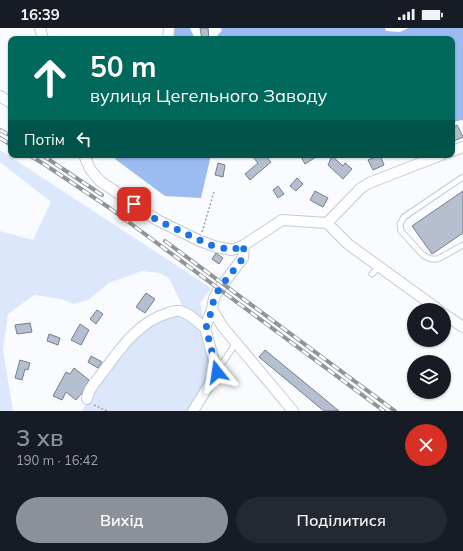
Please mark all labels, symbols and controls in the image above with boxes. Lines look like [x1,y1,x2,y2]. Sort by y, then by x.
text: 16:39 [20,5,60,24]
text: 50 m [90,49,156,84]
icon: ahead [24,52,76,104]
text: вулиця Цегельного Заводу [90,84,327,107]
icon: left [73,128,95,150]
text: Потім [24,130,65,149]
pin [117,187,151,221]
icon: arrive [123,193,145,215]
map controls [407,303,451,399]
button: search [407,303,451,347]
position arrow [196,351,238,393]
button: layers [407,355,451,399]
text: 3 хв [16,422,64,452]
button: close [405,424,447,466]
text: 190 m · 16:42 [16,452,98,468]
button: Вихід [16,497,228,543]
button: Поділитися [236,497,447,543]

